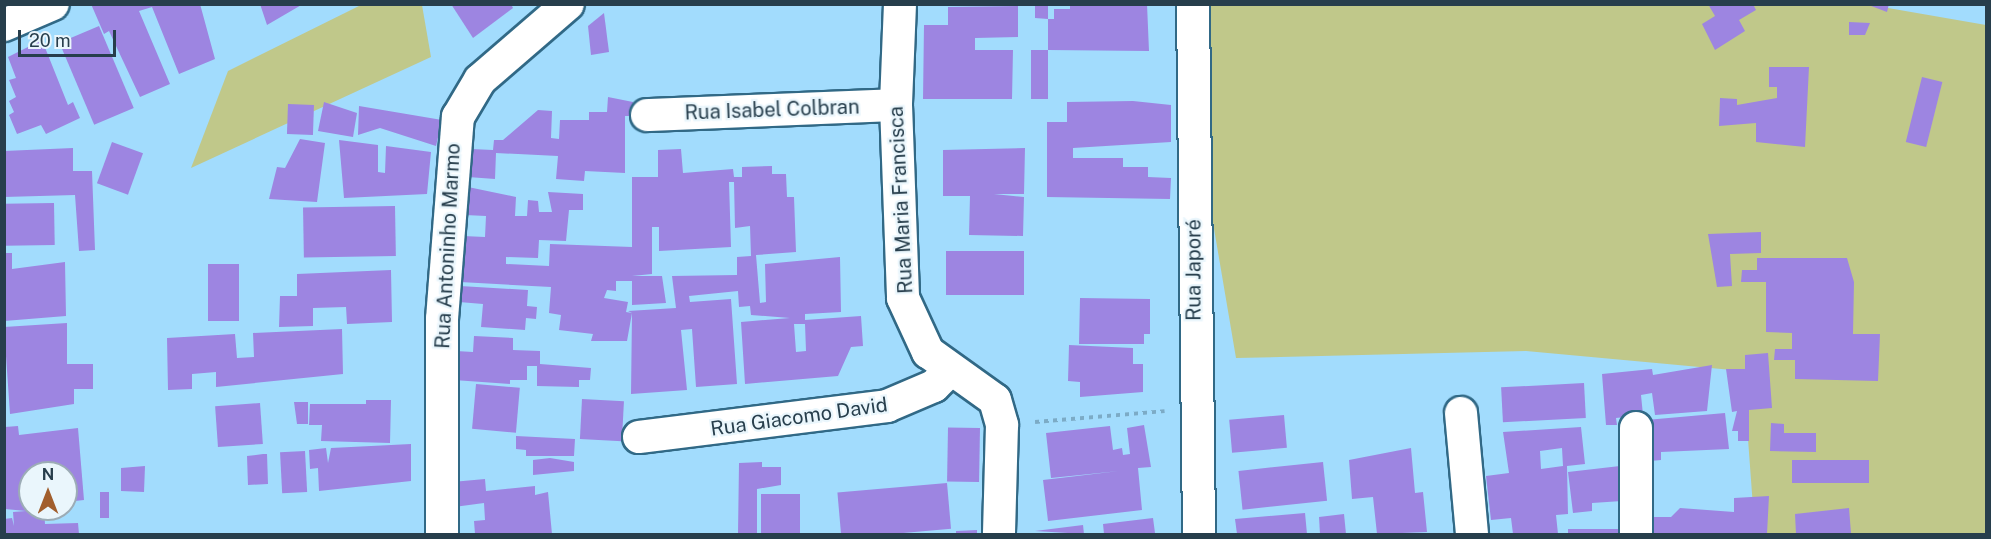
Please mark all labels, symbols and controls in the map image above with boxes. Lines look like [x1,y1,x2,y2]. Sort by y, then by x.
scale bar [21,18,118,56]
text: 20 m [29,30,71,51]
street label: Rua Isabel Colbran [684,95,860,125]
street label: Rua Maria Francisca [884,106,918,294]
street label: Rua Antoninho Marmo [431,143,465,349]
street label: Rua Japoré [1182,219,1206,321]
street label: Rua Giacomo David [709,393,889,441]
north arrow [18,461,78,521]
text: N [42,465,54,484]

